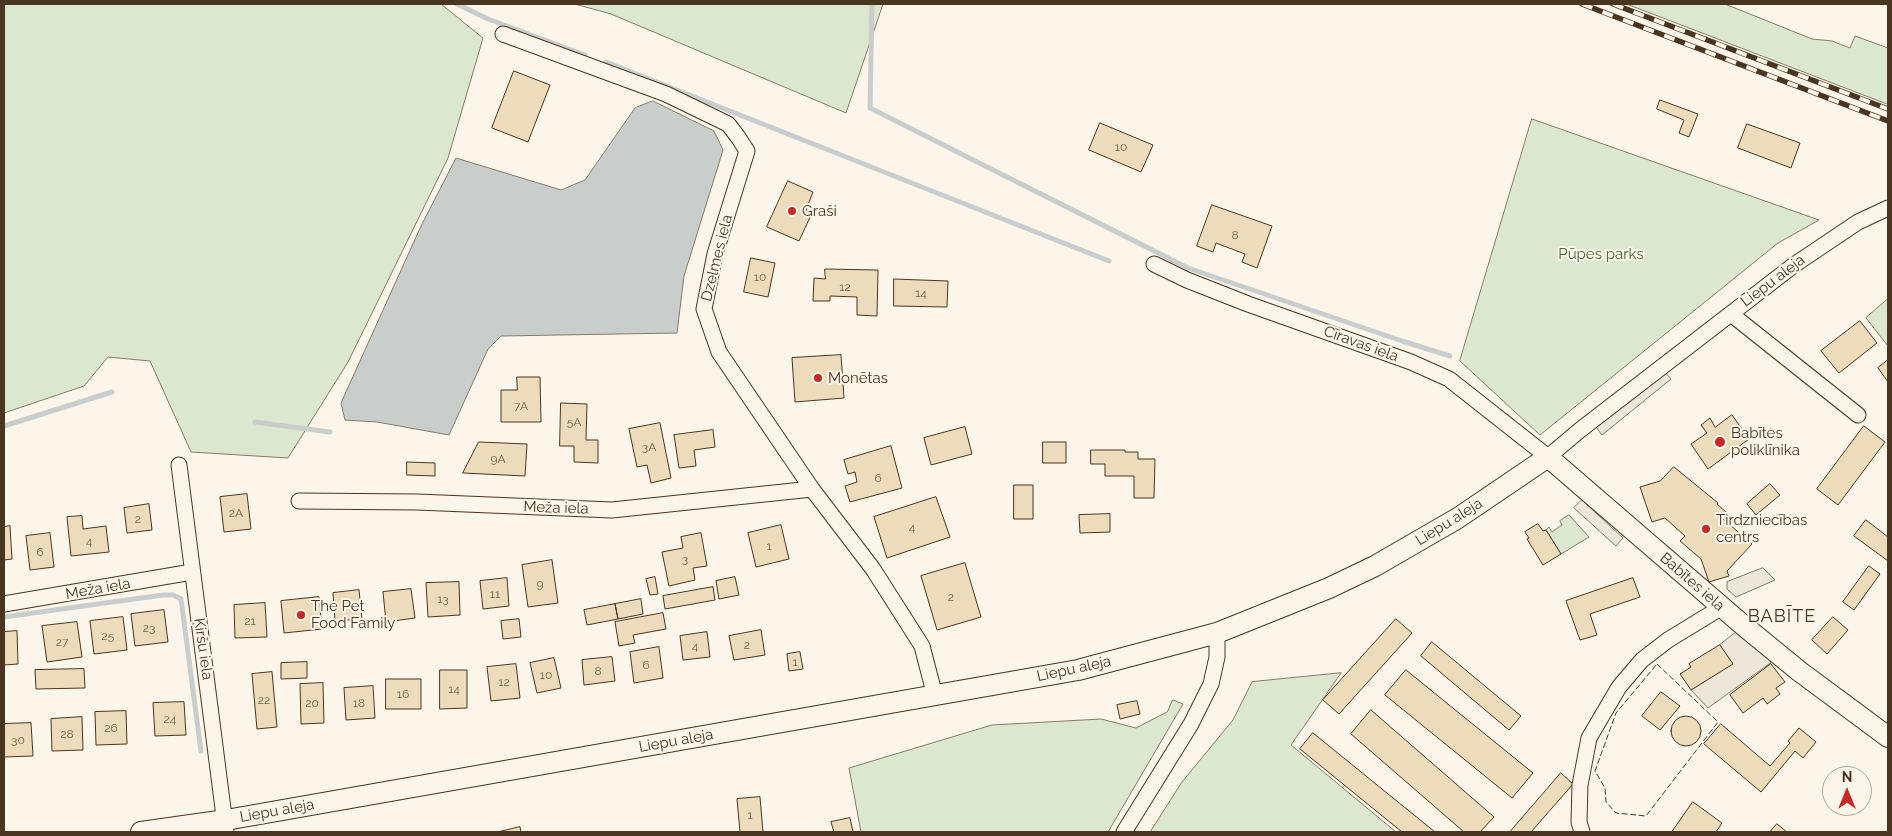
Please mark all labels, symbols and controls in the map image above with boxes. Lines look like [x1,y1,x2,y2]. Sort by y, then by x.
house number: 10 [1115,140,1127,154]
place label: Graši [802,202,837,220]
marker: Graši [786,205,798,217]
street label: Dzelmes iela [698,213,736,303]
house number: 8 [1231,228,1239,242]
park label: Pūpes parks [1558,245,1644,263]
street label: Liepu aleja [1737,251,1809,311]
house number: 10 [754,270,766,284]
house number: 12 [839,280,851,294]
house number: 14 [915,286,927,300]
street label: Cīravas iela [1321,322,1401,366]
place label: Monētas [828,369,888,387]
marker: Monētas [812,372,824,384]
house number: 7A [514,399,528,413]
house number: 5A [567,415,581,429]
place label: Babītes poliklīnika [1731,424,1800,459]
marker: Babītes poliklīnika [1713,435,1727,449]
house number: 3A [642,440,656,454]
house number: 9A [490,452,506,466]
house number: 6 [874,471,882,485]
street label: Liepu aleja [1412,494,1486,550]
street label: Meža iela [523,498,589,518]
house number: 2A [229,506,243,520]
place label: Tirdzniecības centrs [1716,511,1807,546]
house number: 2 [135,512,141,526]
house number: 4 [909,520,915,534]
marker: Tirdzniecības centrs [1700,523,1712,535]
house number: 4 [86,534,92,548]
house number: 1 [766,539,772,553]
house number: 6 [36,545,44,559]
street label: Babītes iela [1656,549,1728,615]
house number: 3 [682,552,688,566]
street label: Meža iela [64,574,132,604]
house number: 9 [536,577,544,591]
house number: 11 [490,587,500,601]
house number: 2 [948,590,954,604]
house number: 13 [437,592,449,606]
place label: The Pet Food Family [311,597,395,632]
district label: BABĪTE [1747,606,1817,628]
marker: The Pet Food Family [295,609,307,621]
house number: 21 [244,614,256,628]
street label: Ķiršu iela [190,617,216,681]
house number: 23 [143,621,155,635]
house number: 25 [102,629,114,643]
house number: 27 [56,635,68,649]
house number: 2 [744,638,750,652]
house number: 4 [692,639,698,653]
street label: Liepu aleja [1035,652,1113,686]
house number: 1 [792,655,798,669]
house number: 6 [642,658,650,672]
house number: 8 [594,664,602,678]
house number: 10 [540,668,552,682]
house number: 12 [498,675,510,689]
house number: 14 [448,682,460,696]
house number: 16 [397,687,409,701]
house number: 22 [258,693,270,707]
house number: 20 [305,696,319,710]
house number: 18 [353,696,365,710]
house number: 24 [164,712,176,726]
house number: 26 [104,721,118,735]
street label: Liepu aleja [637,726,715,756]
house number: 28 [60,727,74,741]
house number: 30 [11,733,25,747]
north arrow [1822,766,1872,816]
text: N [1842,769,1852,785]
street label: Liepu aleja [238,796,316,826]
house number: 1 [747,808,753,822]

